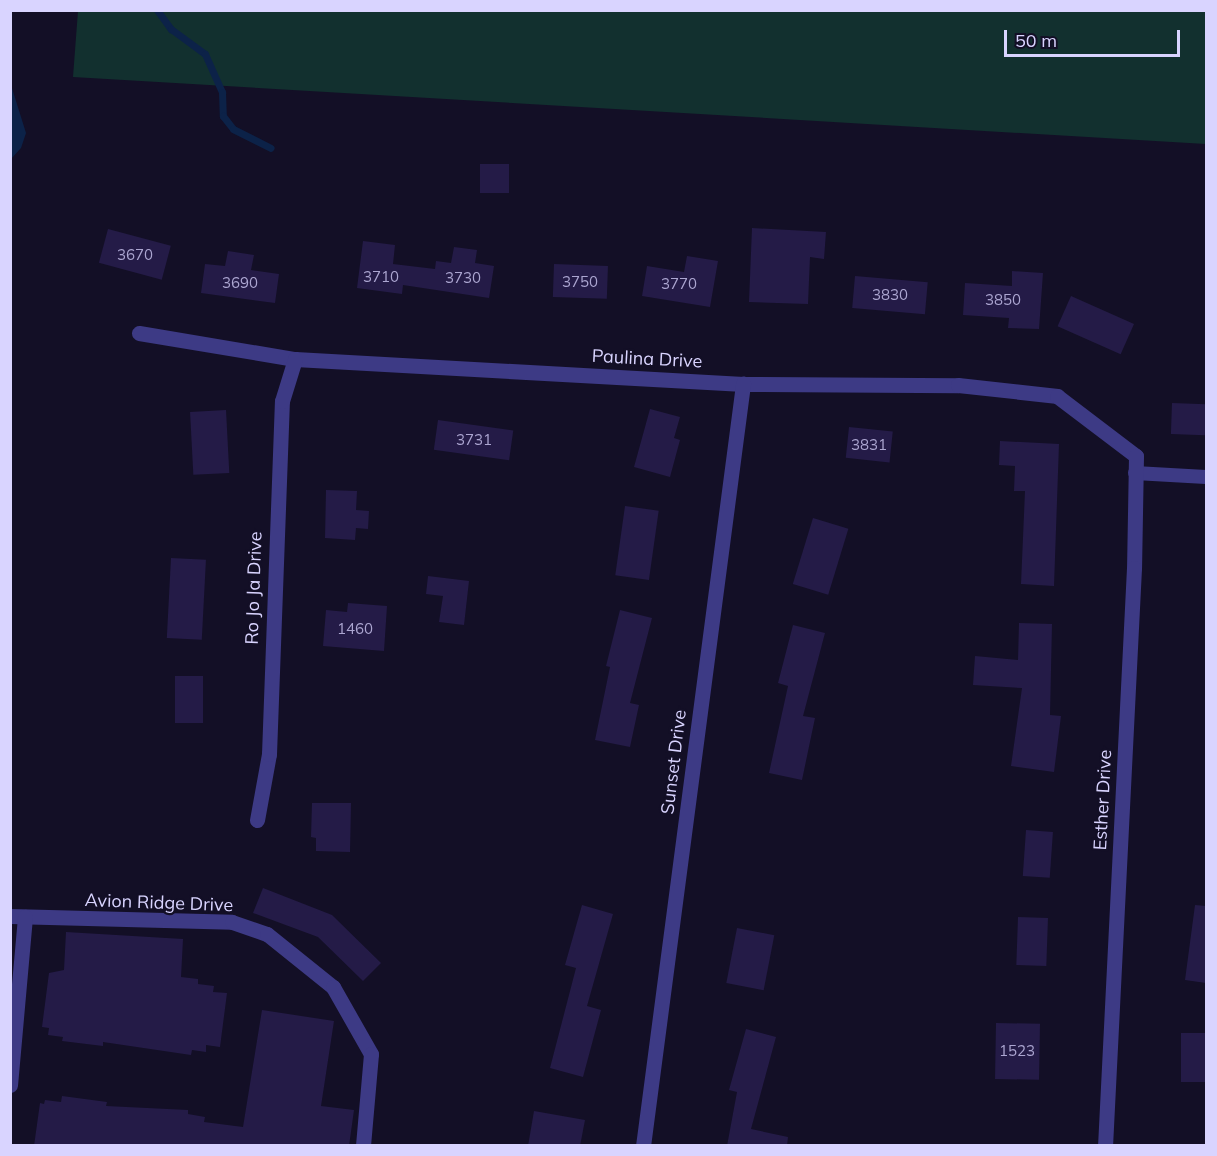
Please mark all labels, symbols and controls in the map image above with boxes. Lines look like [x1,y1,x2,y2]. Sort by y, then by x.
scale bar [1007,18,1182,56]
text: 50 m [1015,29,1057,52]
house number: 3670 [117,246,153,264]
house number: 3710 [363,268,399,286]
house number: 3730 [445,269,481,287]
house number: 3750 [562,273,598,291]
house number: 3690 [222,274,258,292]
house number: 3770 [661,275,697,293]
house number: 3830 [872,286,908,304]
house number: 3850 [985,291,1021,309]
street label: Paulina Drive [591,345,703,373]
house number: 3731 [456,431,492,449]
house number: 3831 [851,436,887,454]
street label: Ro Jo Ja Drive [241,531,267,645]
house number: 1460 [337,620,373,638]
street label: Sunset Drive [657,708,691,816]
street label: Esther Drive [1090,749,1116,851]
street label: Avion Ridge Drive [84,890,234,916]
house number: 1523 [999,1042,1035,1060]

